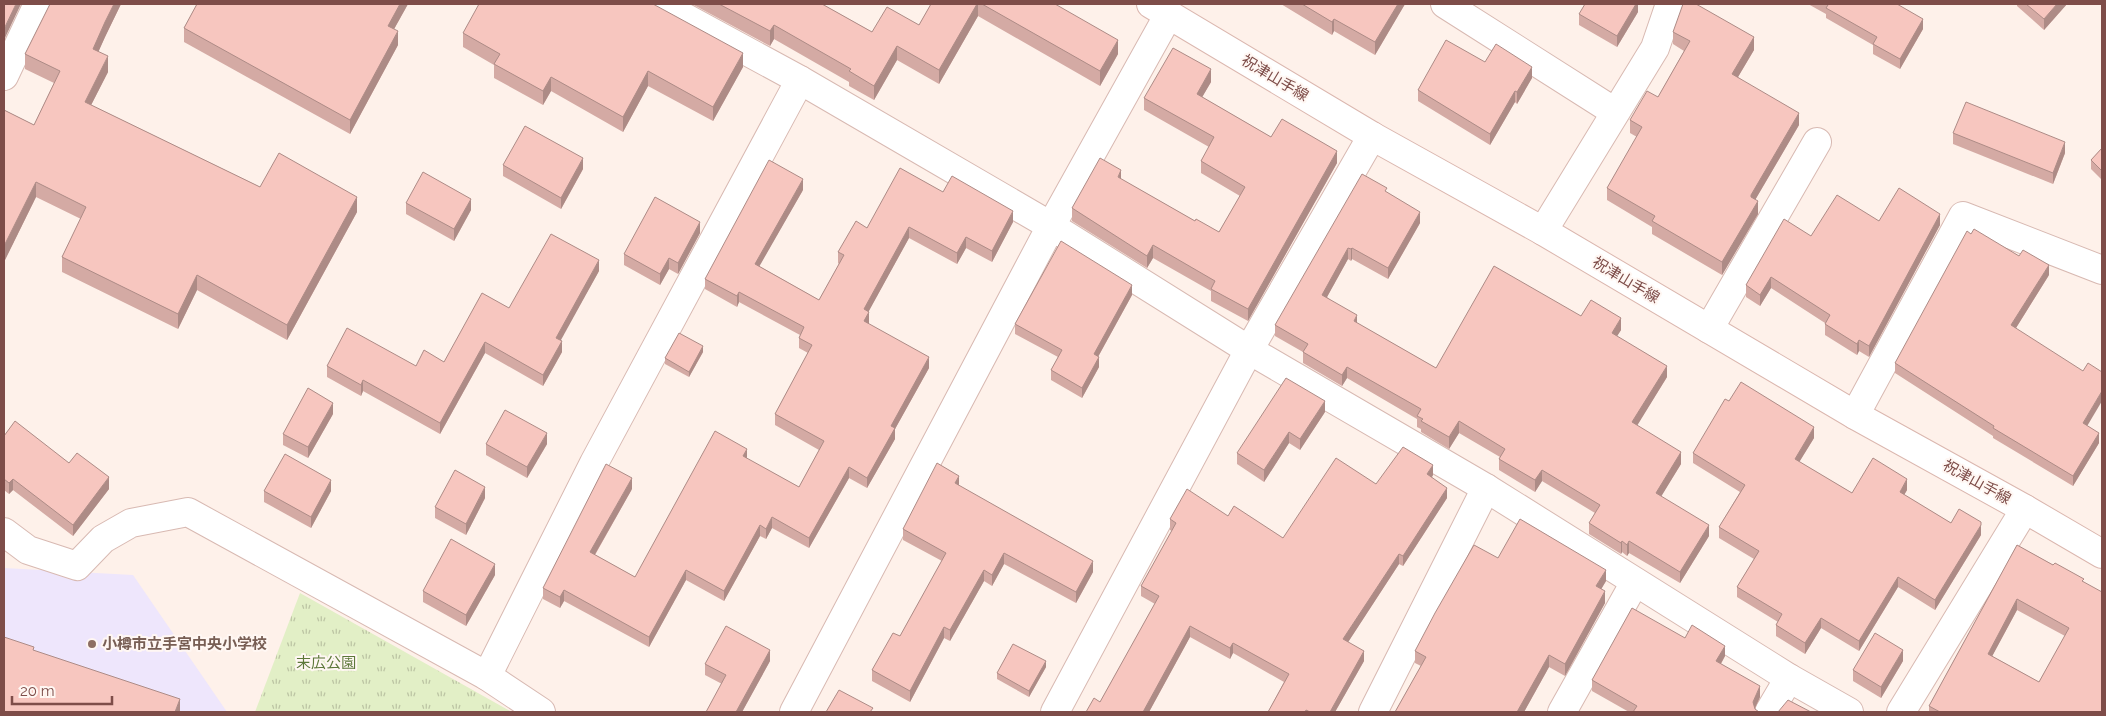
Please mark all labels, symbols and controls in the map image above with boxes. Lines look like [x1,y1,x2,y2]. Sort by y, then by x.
street label: 祝津山手線 [1238,51,1312,105]
street label: 祝津山手線 [1589,253,1663,307]
street label: 祝津山手線 [1940,456,2014,508]
place label: 小樽市立手宮中央小学校 [102,635,267,653]
marker: 小樽市立手宮中央小学校 [86,638,98,650]
park label: 末広公園 [296,654,356,672]
scale bar [12,674,112,706]
text: 20 m [20,682,55,700]

